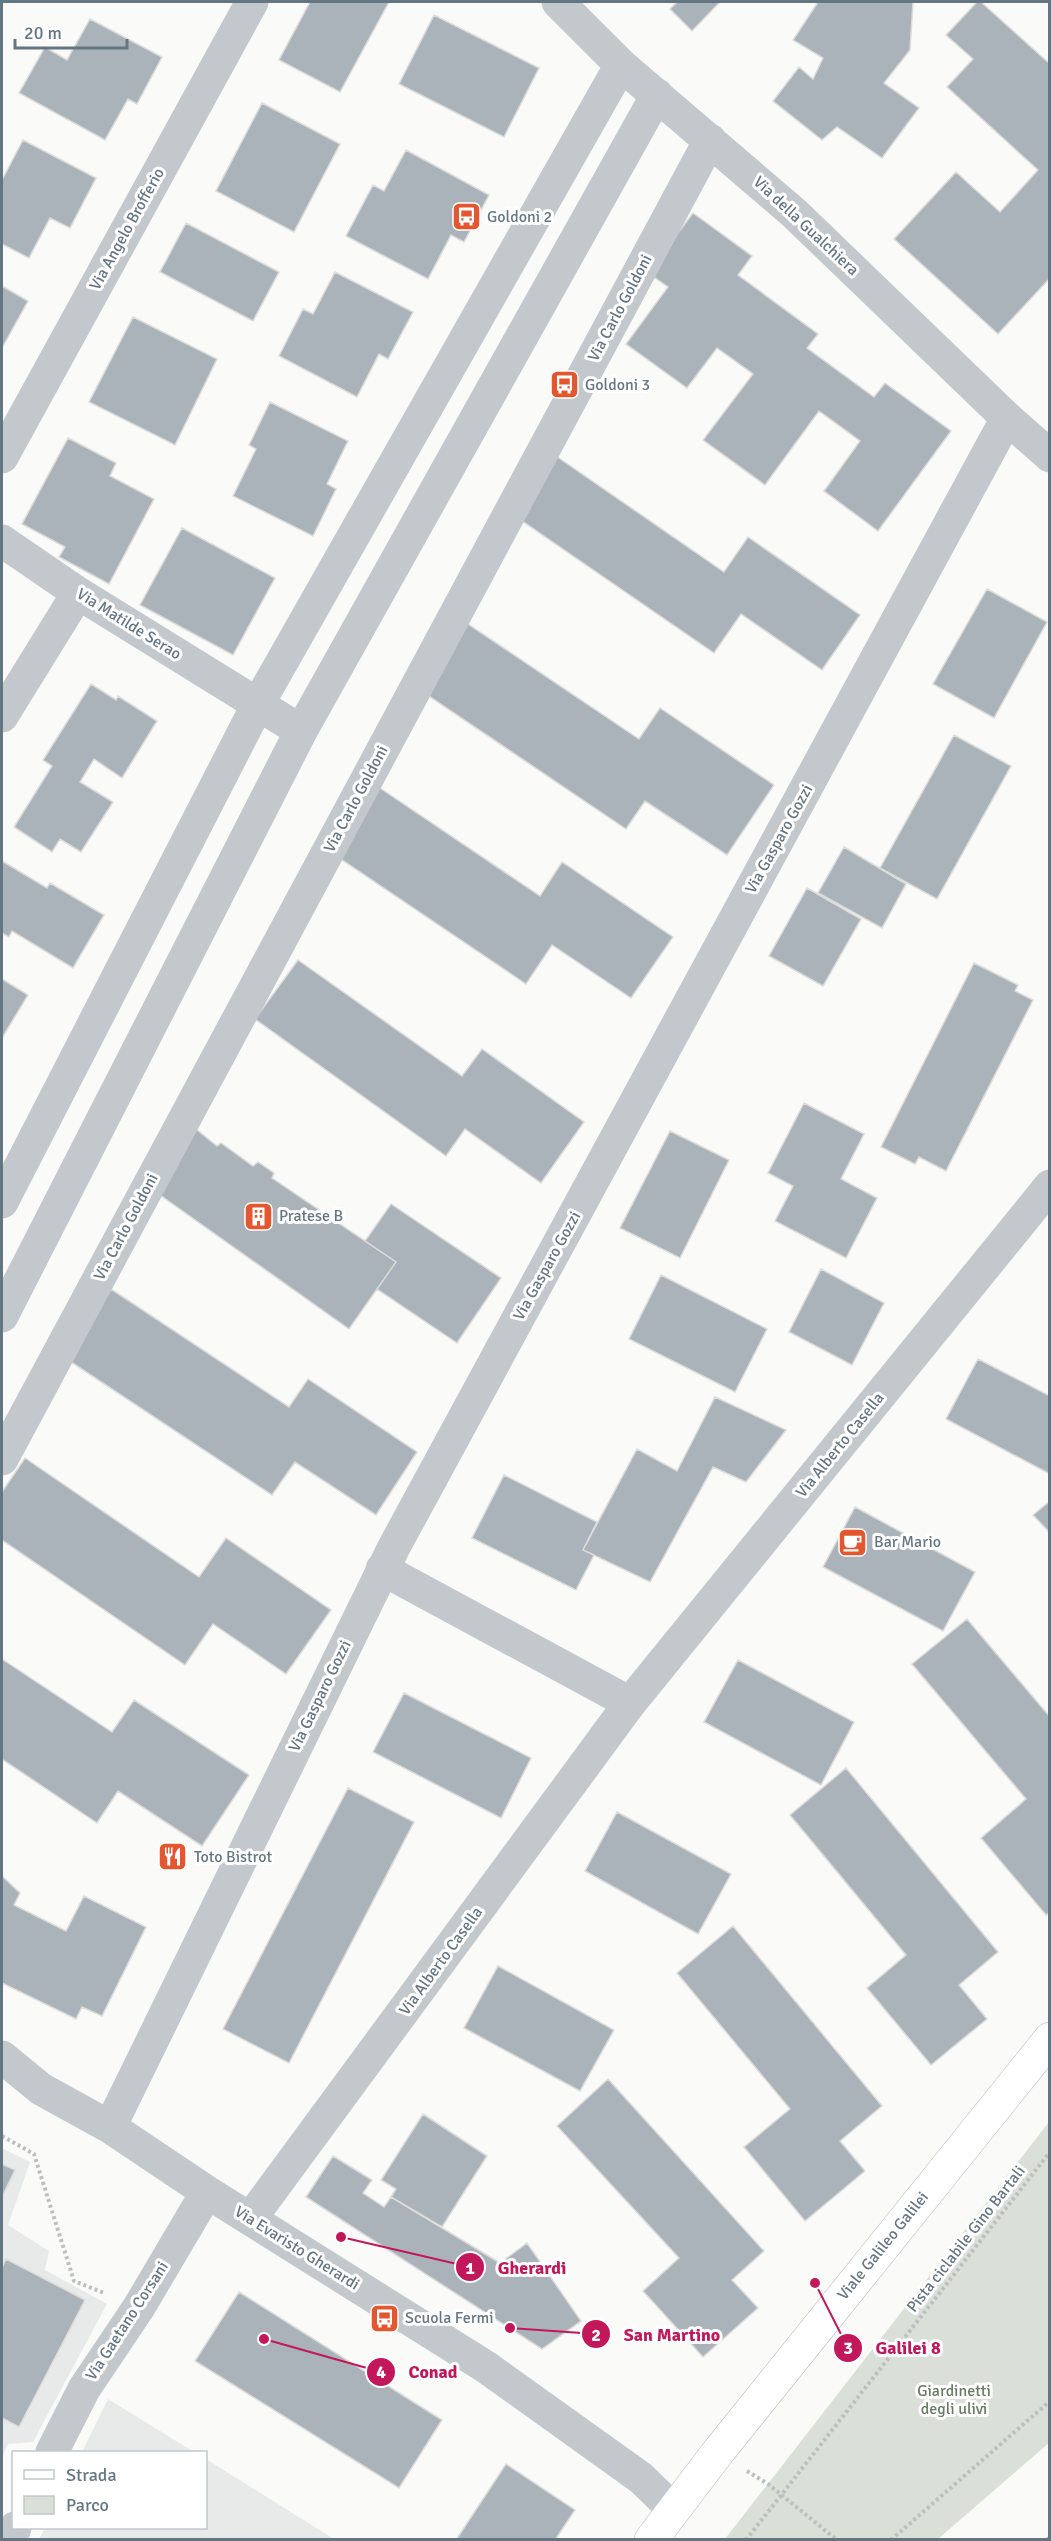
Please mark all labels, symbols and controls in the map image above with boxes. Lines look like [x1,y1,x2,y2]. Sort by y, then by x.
scale bar [15,12,128,50]
text: 20 m [24,22,62,44]
street label: Via Angelo Brofferio [85,164,169,294]
street label: Via della Gualchiera [749,172,863,280]
bus stop icon: Goldoni 2 [450,201,482,233]
place label: Goldoni 2 [487,207,552,227]
street label: Via Carlo Goldoni [583,251,657,365]
bus stop icon: Goldoni 3 [548,369,580,401]
place label: Goldoni 3 [585,375,650,395]
street label: Via Matilde Serao [73,584,185,664]
street label: Via Carlo Goldoni [319,742,393,856]
street label: Via Gasparo Gozzi [741,781,817,897]
street label: Via Carlo Goldoni [89,1170,163,1284]
building icon: Pratese B [242,1200,274,1232]
place label: Pratese B [279,1206,343,1226]
street label: Via Gasparo Gozzi [509,1208,585,1324]
street label: Via Alberto Casella [791,1388,889,1502]
cafe icon: Bar Mario [837,1526,869,1558]
place label: Bar Mario [874,1532,941,1552]
street label: Via Gasparo Gozzi [284,1637,356,1755]
restaurant icon: Toto Bistrot [157,1841,189,1873]
place label: Toto Bistrot [194,1847,272,1867]
street label: Via Alberto Casella [395,1903,487,2019]
street label: Pista ciclabile Gino Bartali [902,2162,1030,2316]
street label: Viale Galileo Galilei [833,2188,933,2304]
street label: Via Evaristo Gherardi [231,2201,363,2295]
callout: Gherardi [455,2249,578,2285]
text: 1 [465,2257,475,2279]
text: Gherardi [498,2257,566,2279]
street label: Via Gaetano Corsani [81,2258,173,2384]
bus stop icon: Scuola Fermi [368,2302,400,2334]
place label: Scuola Fermi [405,2308,494,2328]
callout: San Martino [581,2316,732,2352]
text: 2 [591,2324,601,2346]
text: San Martino [624,2324,720,2346]
callout: Galilei 8 [833,2330,953,2366]
text: 3 [843,2337,853,2359]
text: Galilei 8 [875,2337,941,2359]
callout: Conad [366,2354,469,2390]
text: 4 [376,2361,386,2383]
text: Conad [409,2361,458,2383]
park label: Giardinetti degli ulivi [917,2381,991,2419]
legend [12,2451,207,2529]
text: Strada [66,2464,117,2486]
text: Parco [66,2494,109,2516]

